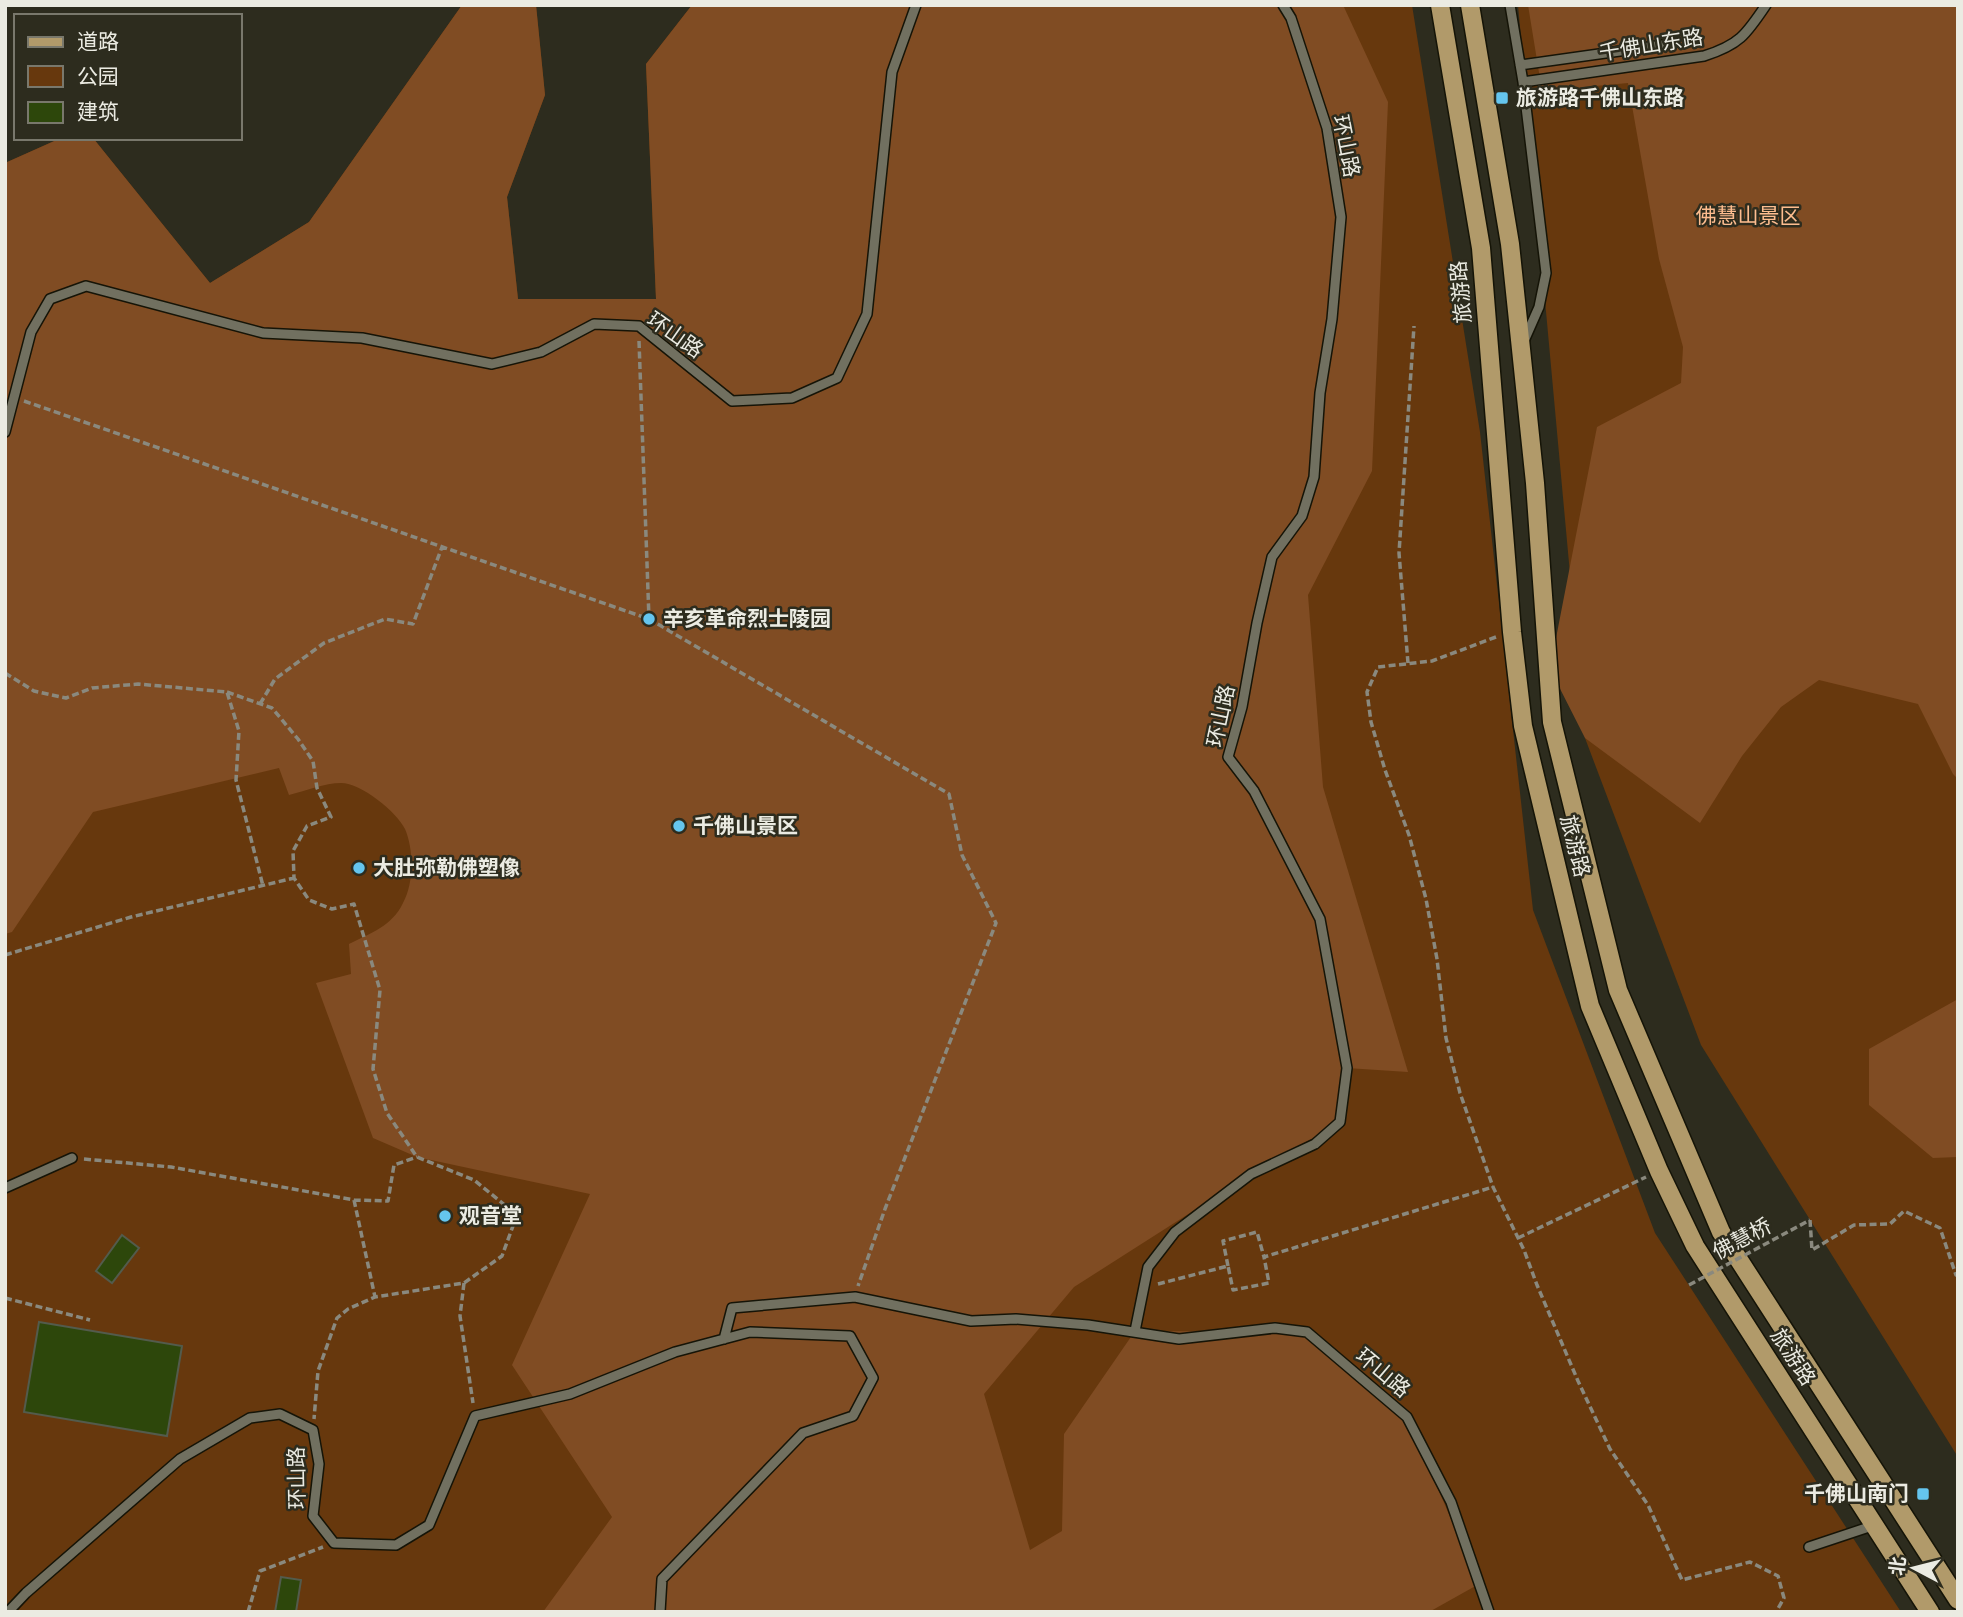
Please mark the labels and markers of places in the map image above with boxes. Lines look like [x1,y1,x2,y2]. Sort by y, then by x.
place label: 旅游路千佛山东路 [1516,83,1684,111]
marker: 旅游路千佛山东路 [1494,90,1510,106]
place label: 辛亥革命烈士陵园 [663,604,831,632]
marker: 辛亥革命烈士陵园 [641,611,657,627]
place label: 千佛山景区 [693,811,798,839]
marker: 千佛山景区 [671,818,687,834]
place label: 大肚弥勒佛塑像 [373,853,520,881]
marker: 大肚弥勒佛塑像 [351,860,367,876]
place label: 观音堂 [459,1201,522,1229]
marker: 观音堂 [437,1208,453,1224]
place label: 千佛山南门 [1804,1479,1909,1507]
marker: 千佛山南门 [1915,1486,1931,1502]

